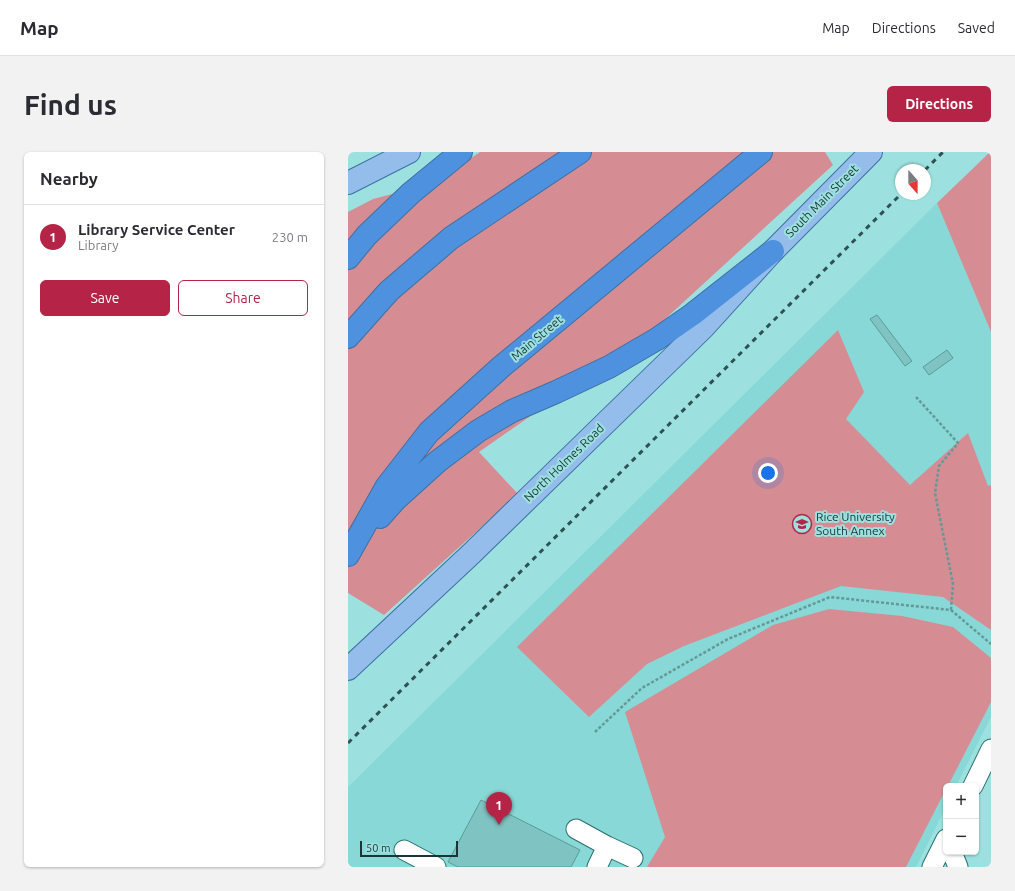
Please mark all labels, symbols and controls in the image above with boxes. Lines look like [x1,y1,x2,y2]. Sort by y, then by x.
text: Map [20,17,59,39]
text: Map [822,20,850,36]
text: Directions [872,20,936,36]
text: Saved [958,20,995,36]
button: Directions [887,86,991,122]
text: Find us [24,89,117,120]
street label: South Main Street [783,162,861,240]
north arrow [895,164,931,200]
text: Nearby [40,169,98,188]
text: Library Service Center [78,221,235,238]
text: 1 [49,230,57,244]
text: 230 m [272,230,308,244]
text: Library [78,238,118,252]
button: Save [40,280,170,316]
button: Share [178,280,308,316]
street label: Main Street [509,312,565,363]
street label: North Holmes Road [521,421,606,504]
your location [758,463,778,483]
place label: Rice University South Annex [816,510,895,537]
school or university icon: Rice University South Annex [791,513,813,535]
map controls [943,783,979,855]
button: + [943,783,979,819]
pin: 1 [486,792,512,825]
button: − [943,819,979,855]
scale bar [360,839,458,858]
text: 50 m [366,842,390,854]

